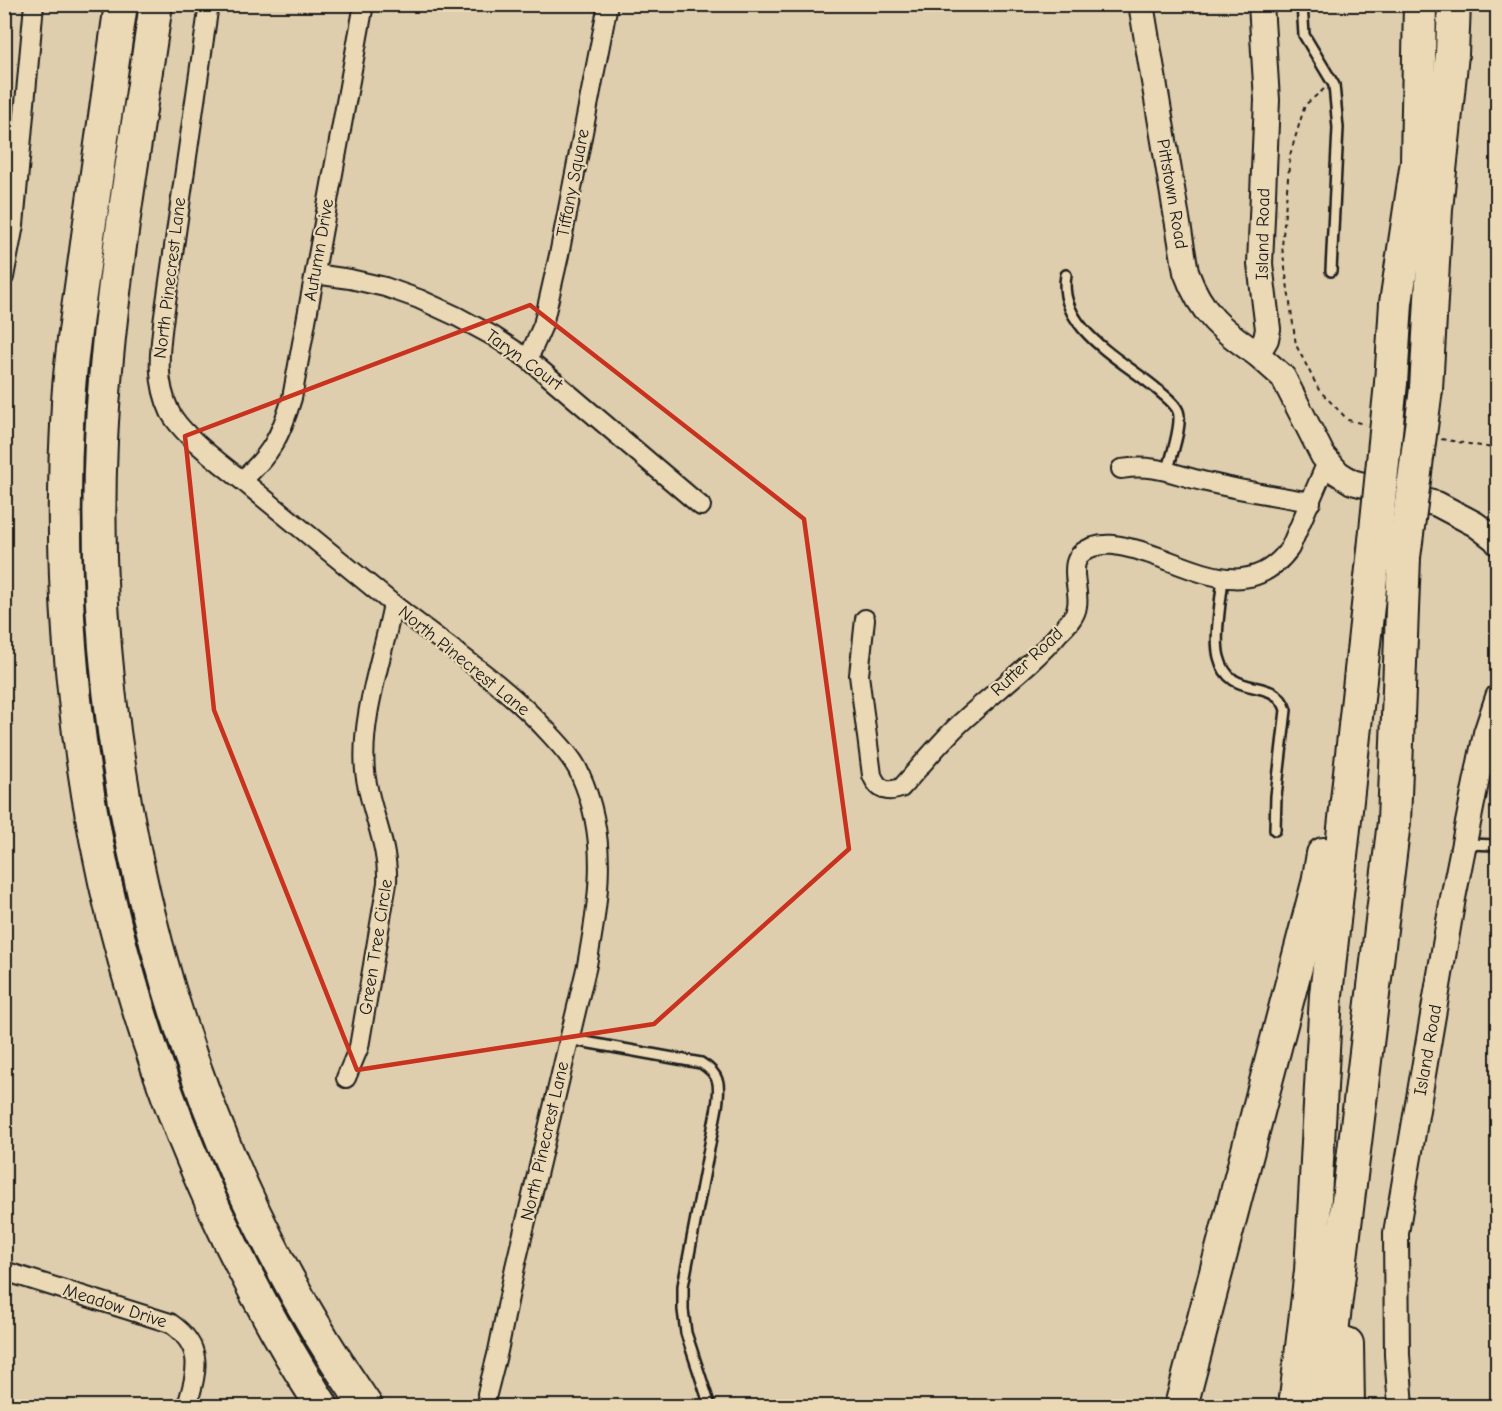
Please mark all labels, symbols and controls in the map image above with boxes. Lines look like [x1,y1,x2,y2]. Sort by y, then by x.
street label: Tiffany Square [552,127,594,239]
street label: Pittstown Road [1152,137,1192,251]
street label: Island Road [1252,188,1274,280]
street label: North Pinecrest Lane [150,196,190,360]
street label: Autumn Drive [300,197,338,303]
street label: Taryn Court [481,325,567,396]
street label: North Pinecrest Lane [394,602,534,720]
street label: Rutter Road [987,623,1067,701]
street label: Green Tree Circle [355,878,397,1016]
street label: Island Road [1410,1003,1446,1097]
street label: North Pinecrest Lane [516,1059,574,1223]
street label: Meadow Drive [60,1279,170,1333]

